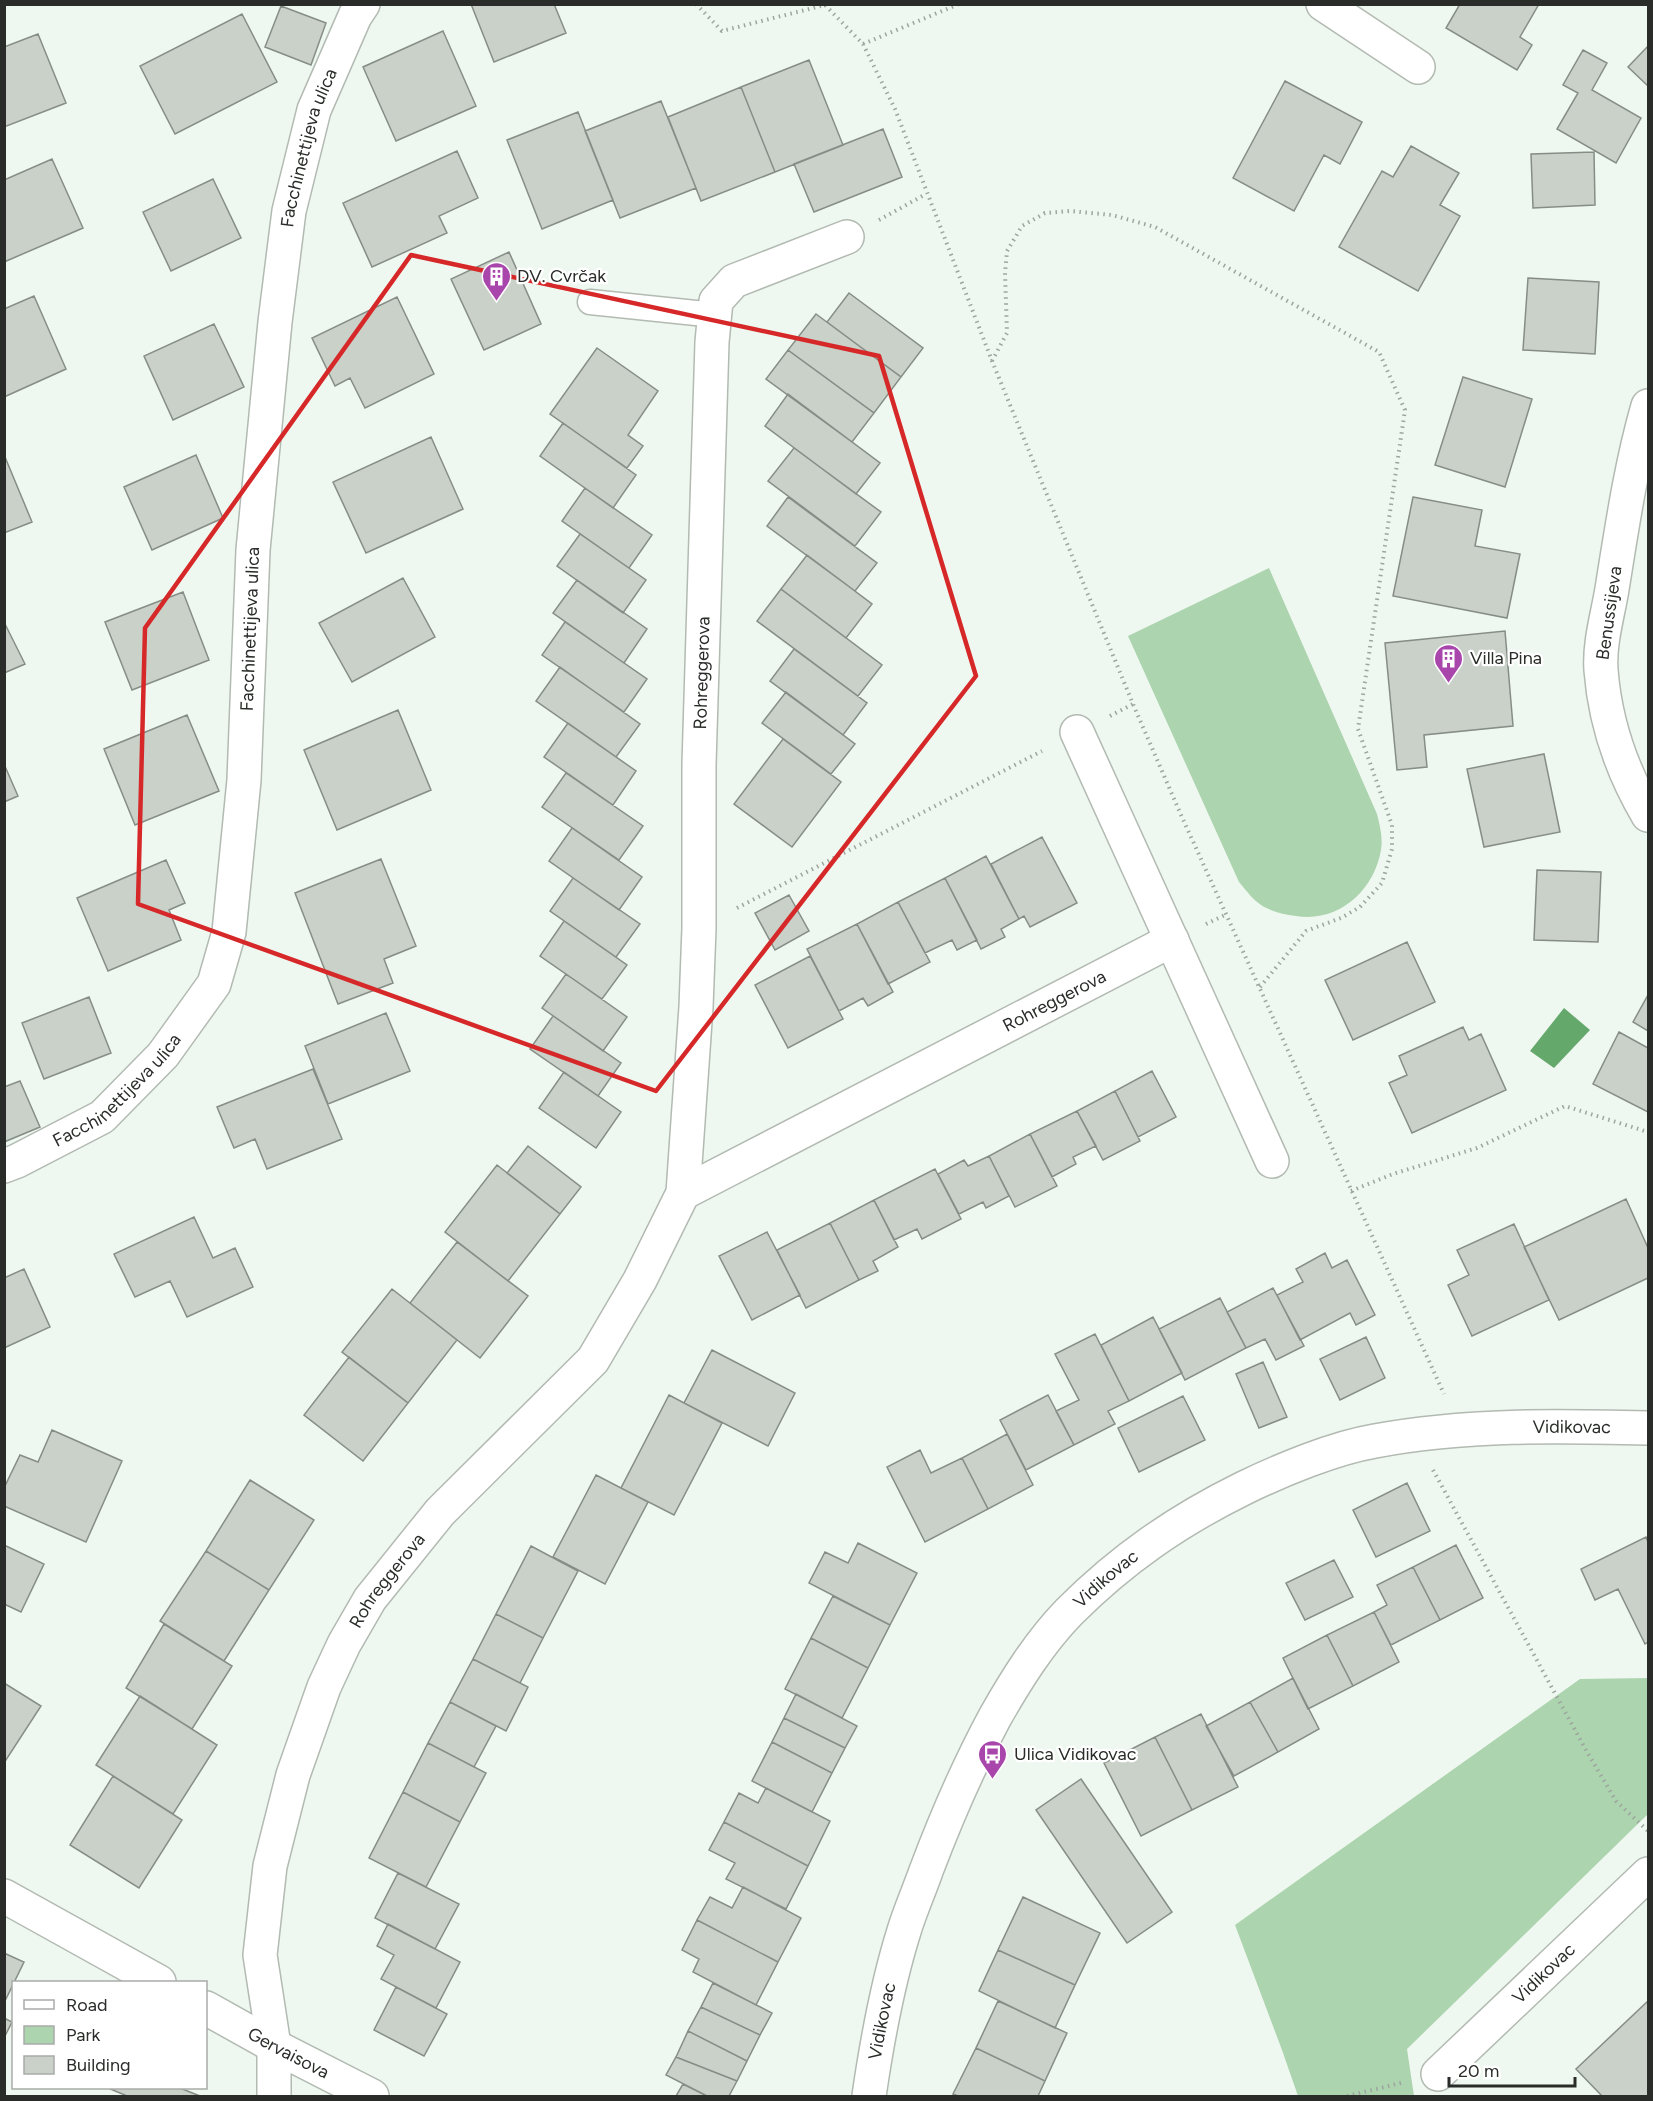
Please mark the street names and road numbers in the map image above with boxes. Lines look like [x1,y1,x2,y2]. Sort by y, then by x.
street label: Facchinettijeva ulica [276,65,342,229]
street label: Facchinettijeva ulica [236,546,264,712]
street label: Benussijeva [1592,565,1626,661]
street label: Rohreggerova [689,616,715,730]
street label: Rohreggerova [999,965,1110,1037]
street label: Facchinettijeva ulica [49,1029,186,1152]
street label: Vidikovac [1532,1416,1611,1438]
street label: Rohreggerova [345,1529,430,1632]
street label: Vidikovac [1069,1545,1143,1613]
street label: Vidikovac [1508,1938,1580,2008]
street label: Vidikovac [864,1980,901,2061]
street label: Gervaisova [244,2023,333,2083]

